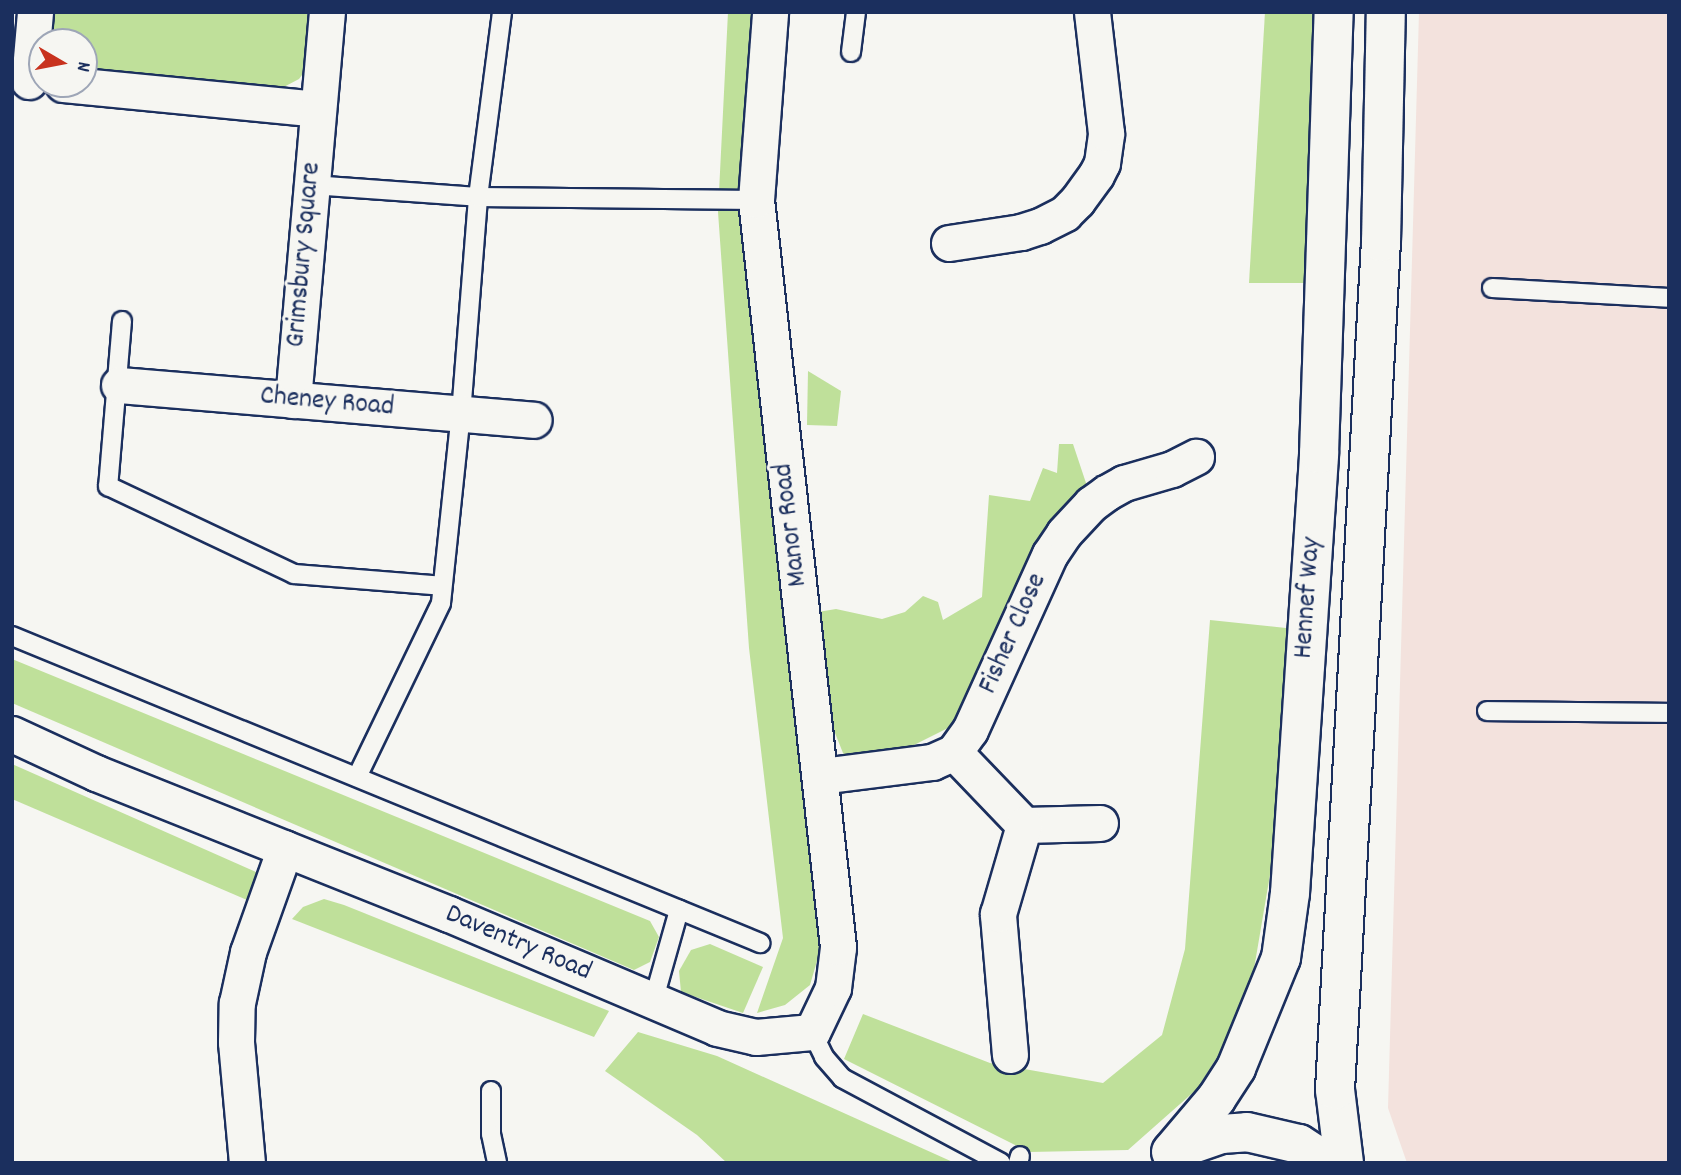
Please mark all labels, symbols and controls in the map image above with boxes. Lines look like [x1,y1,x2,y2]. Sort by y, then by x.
north arrow [28,28,98,98]
text: N [68,59,96,73]
street label: Grimsbury Square [280,161,330,349]
street label: Cheney Road [259,380,395,426]
street label: Manor Road [768,461,816,589]
street label: Hennef Way [1288,536,1330,660]
street label: Fisher Close [973,569,1055,699]
street label: Daventry Road [440,898,596,990]

